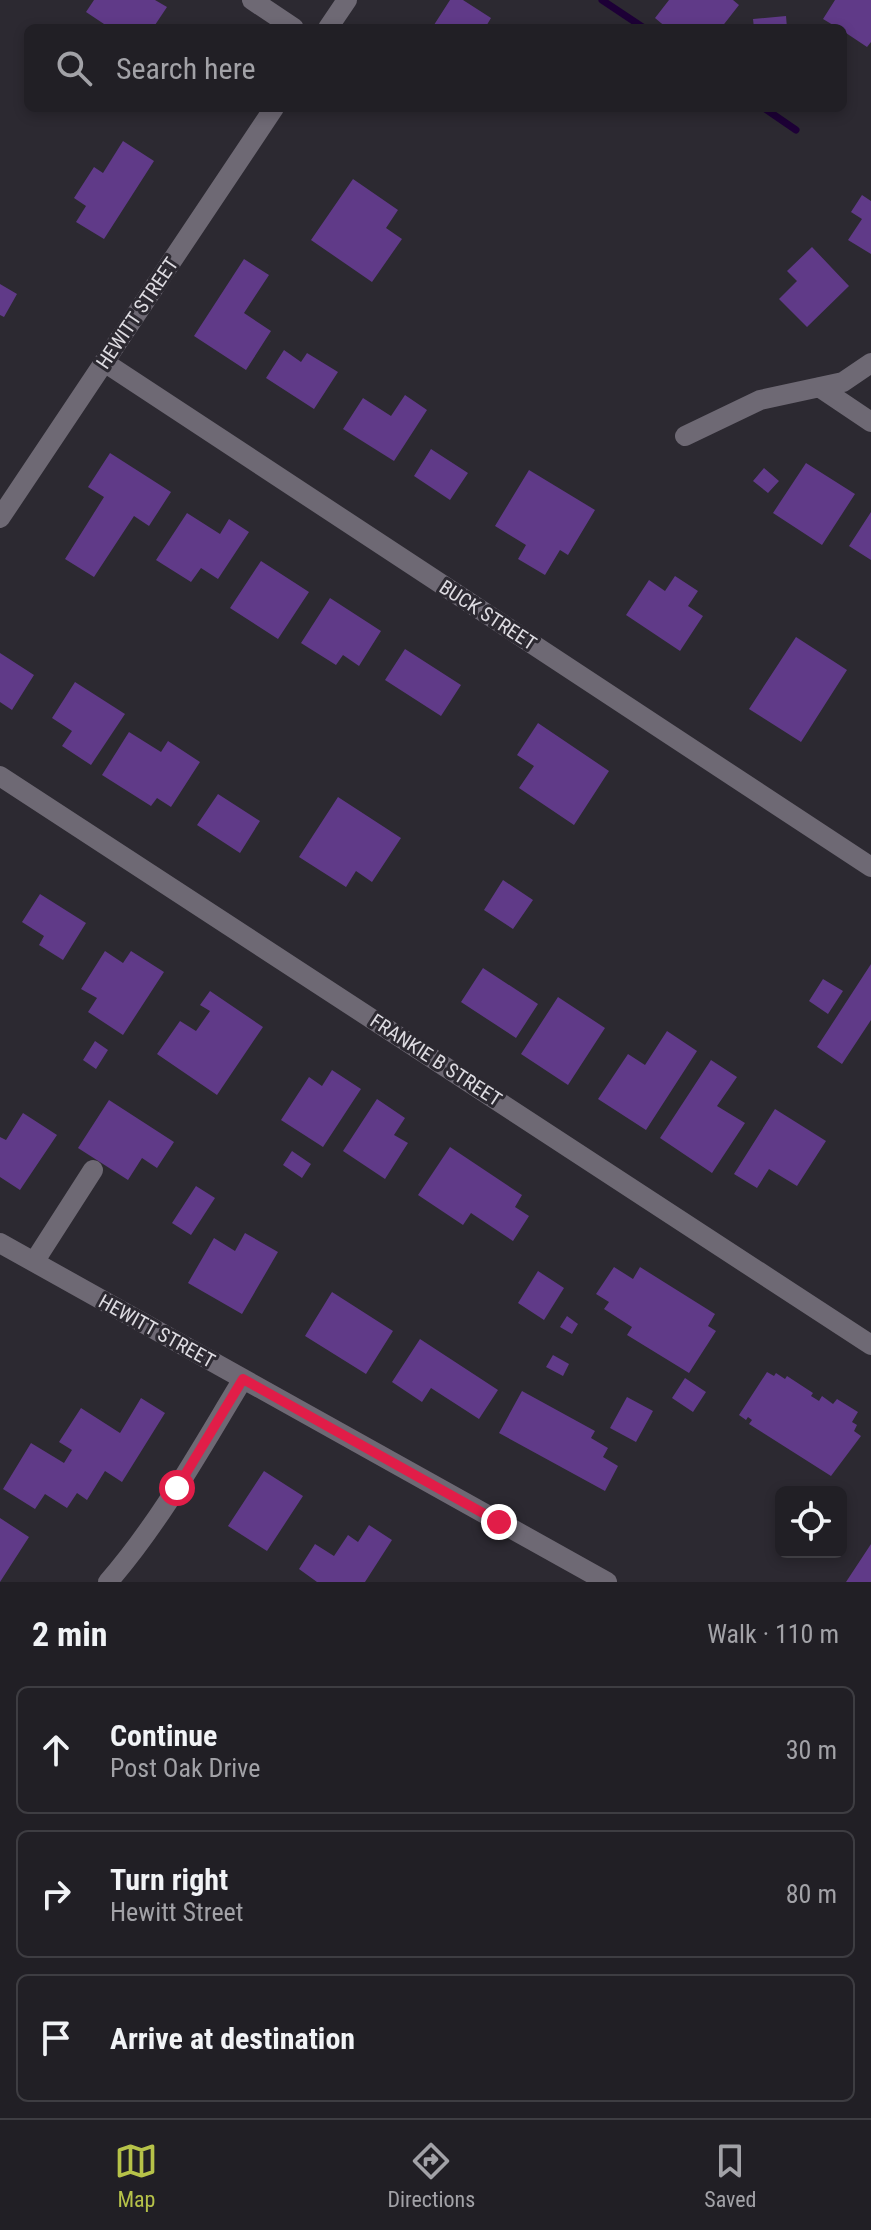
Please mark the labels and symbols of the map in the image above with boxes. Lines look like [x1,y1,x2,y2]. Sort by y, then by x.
street label: HEWITT STREET [91,253,183,373]
street label: BUCK STREET [435,575,541,655]
street label: FRANKIE B STREET [366,1009,506,1111]
street label: HEWITT STREET [95,1289,219,1373]
route start [159,1470,195,1506]
route end [481,1504,517,1540]

